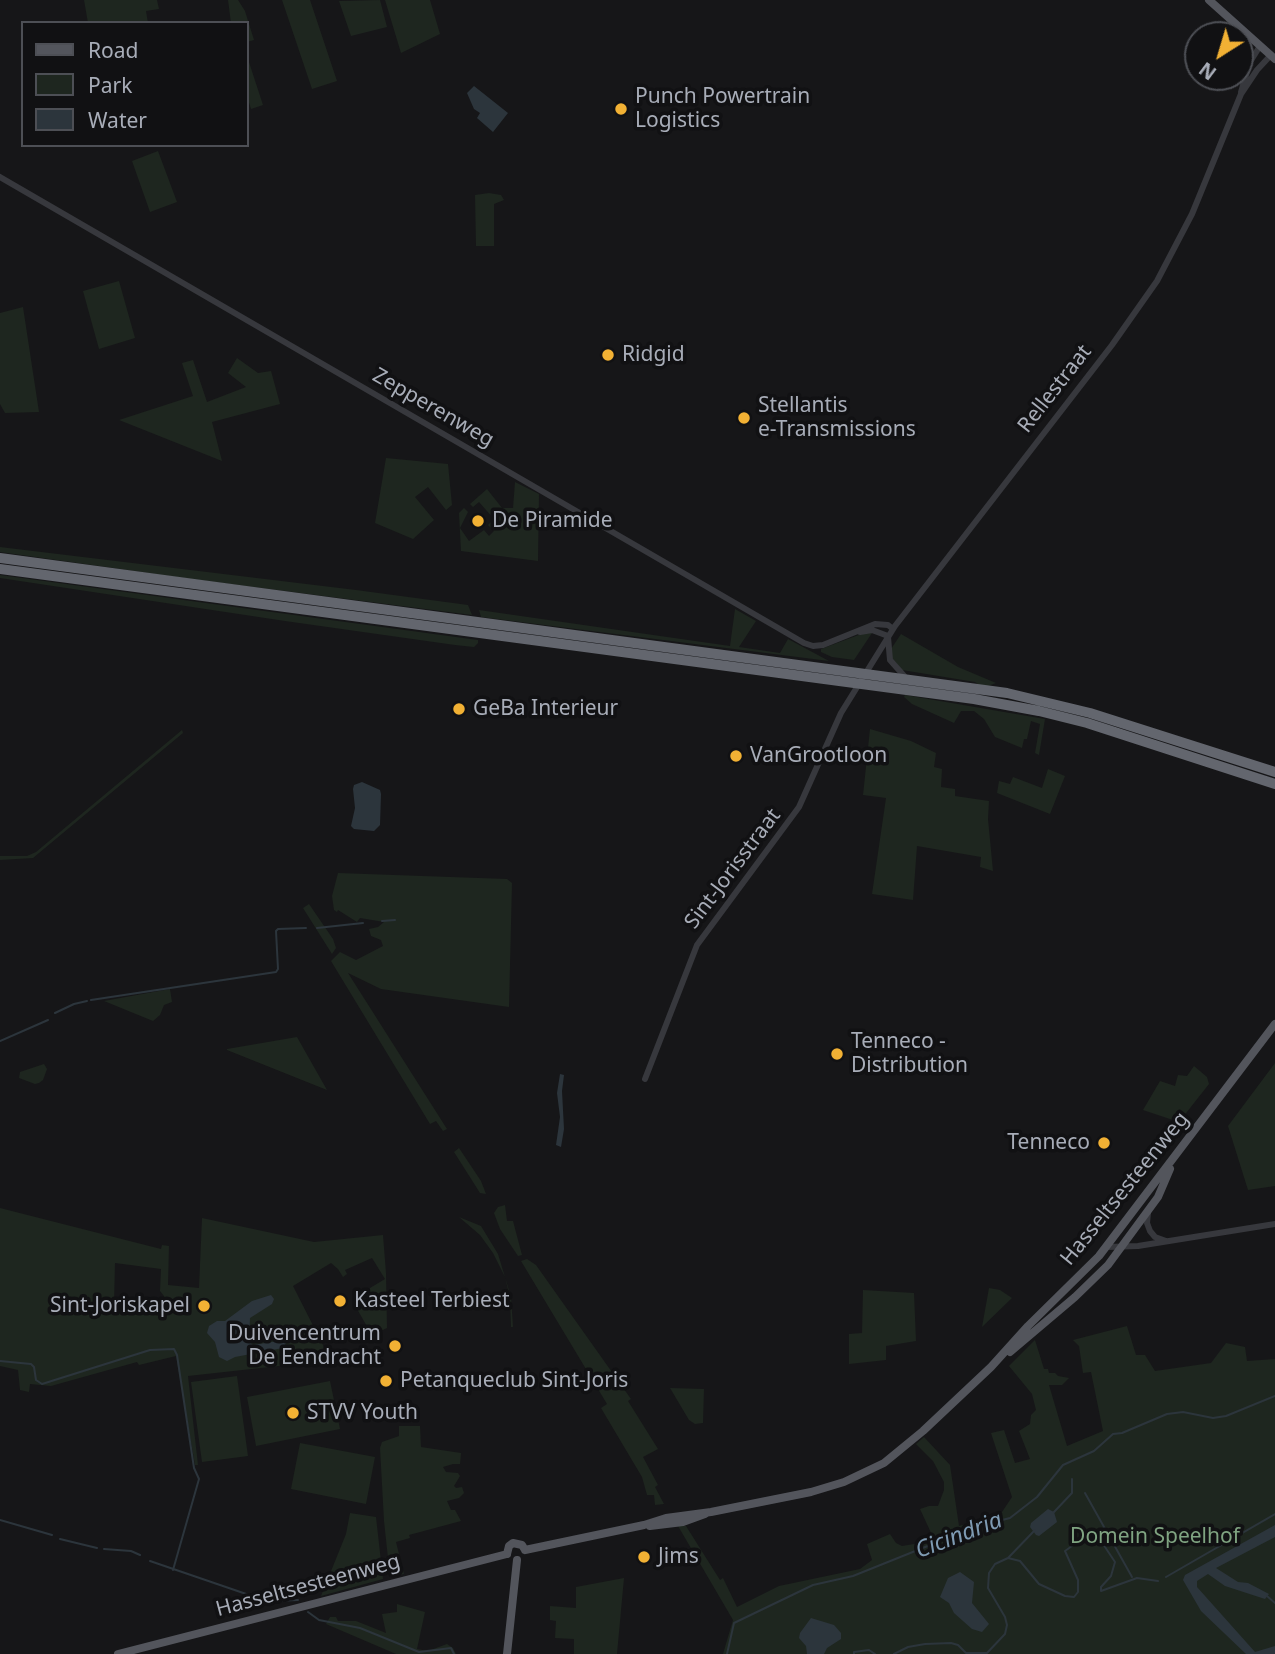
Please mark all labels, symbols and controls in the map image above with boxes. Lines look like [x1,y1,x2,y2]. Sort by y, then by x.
legend [21,21,248,147]
north arrow [1184,21,1254,91]
text: Road [88,36,138,64]
text: N [1194,56,1222,86]
text: Park [88,71,132,99]
place label: Punch Powertrain Logistics [635,84,810,134]
marker: Punch Powertrain Logistics [613,101,629,117]
text: Water [88,106,147,134]
street label: Rellestraat [1013,340,1097,438]
place label: Ridgid [622,342,685,368]
marker: Ridgid [600,347,616,363]
street label: Zepperenweg [368,363,498,453]
place label: Stellantis e-Transmissions [758,393,916,443]
marker: Stellantis e-Transmissions [736,410,752,426]
place label: De Piramide [492,508,613,534]
marker: De Piramide [470,513,486,529]
place label: GeBa Interieur [473,696,618,722]
marker: GeBa Interieur [451,701,467,717]
place label: VanGrootloon [750,743,887,769]
marker: VanGrootloon [728,748,744,764]
street label: Sint-Jorisstraat [680,804,786,934]
place label: Tenneco - Distribution [851,1029,968,1079]
marker: Tenneco - Distribution [829,1046,845,1062]
street label: Hasseltsesteenweg [1055,1107,1195,1271]
place label: Tenneco [1007,1130,1090,1156]
marker: Tenneco [1096,1135,1112,1151]
place label: Kasteel Terbiest [354,1288,510,1314]
place label: Sint-Joriskapel [50,1293,190,1319]
marker: Kasteel Terbiest [332,1293,348,1309]
marker: Sint-Joriskapel [196,1298,212,1314]
place label: Duivencentrum De Eendracht [228,1321,381,1371]
marker: Duivencentrum De Eendracht [387,1338,403,1354]
place label: Petanqueclub Sint-Joris [400,1368,628,1394]
marker: Petanqueclub Sint-Joris [378,1373,394,1389]
place label: STVV Youth [307,1400,418,1426]
marker: STVV Youth [285,1405,301,1421]
water label: Cicindria [912,1507,1006,1565]
park label: Domein Speelhof [1070,1524,1240,1550]
place label: Jims [658,1544,699,1570]
street label: Hasseltsesteenweg [213,1549,403,1623]
marker: Jims [636,1549,652,1565]

